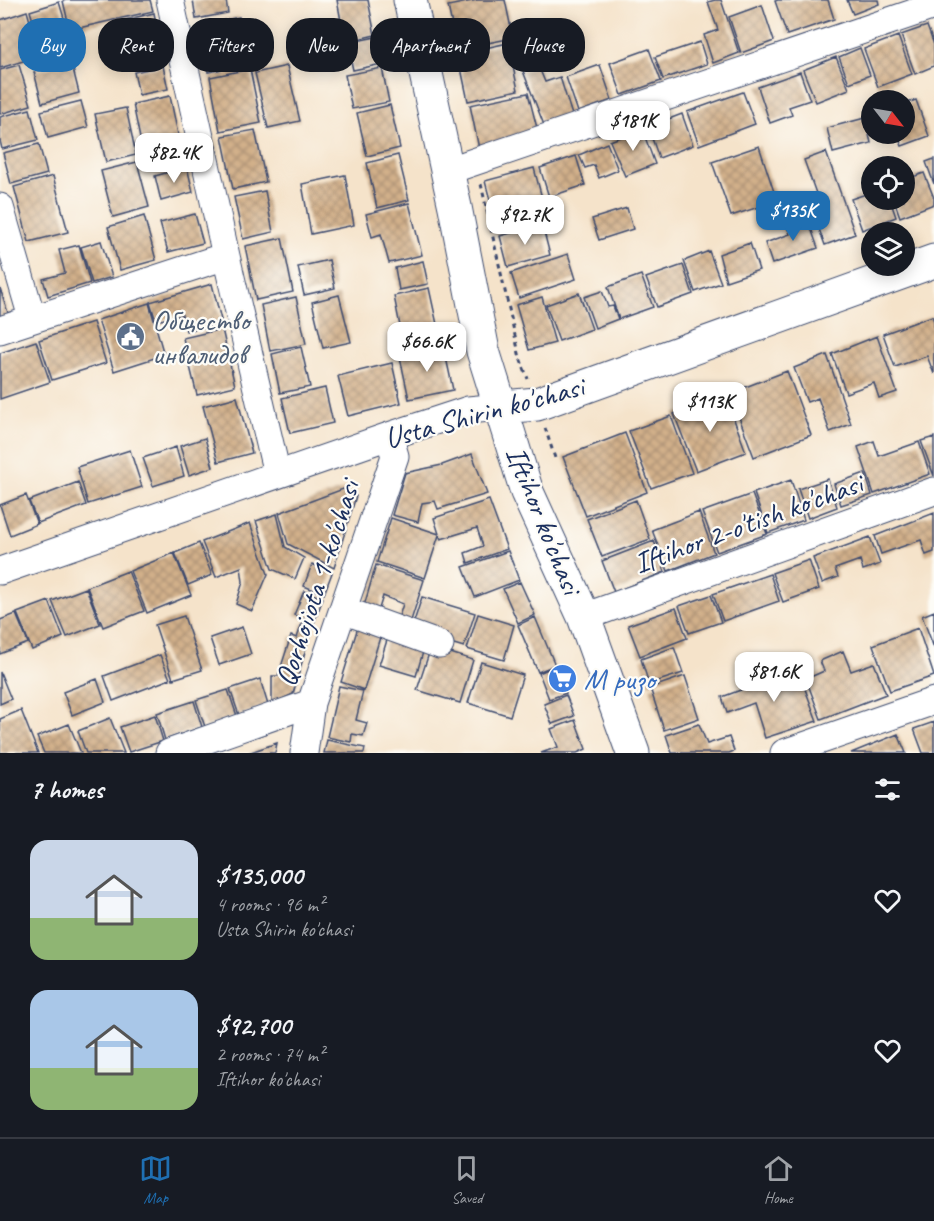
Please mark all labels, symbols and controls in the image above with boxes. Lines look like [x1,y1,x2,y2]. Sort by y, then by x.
chip: Buy [18,18,86,72]
chip: Rent [98,18,174,72]
chip: Filters [186,18,274,72]
chip: New [286,18,358,72]
chip: Apartment [370,18,490,72]
chip: House [502,18,585,72]
north arrow [861,90,915,144]
map controls [861,90,915,276]
pin: $181K [591,101,675,152]
text: $181K [610,108,656,133]
pin: $82.4K [125,133,223,184]
text: $82.4K [149,140,199,165]
button: locate [861,156,915,210]
pin: $135K [751,191,835,242]
pin: $92.7K [476,195,574,246]
text: $135K [770,198,816,223]
text: $92.7K [500,202,550,227]
button: layers [861,222,915,276]
place label: Общество инвалидов [152,301,253,373]
public building icon: Общество инвалидов [115,321,147,353]
pin: $66.6K [378,322,476,373]
text: $66.6K [401,329,453,354]
street label: Usta Shirin ko'chasi [380,366,591,457]
pin: $113K [668,382,752,433]
text: $113K [687,389,733,414]
street label: Iftihor ko'chasi [497,441,592,603]
street label: Iftihor 2-o'tish ko'chasi [629,463,870,582]
street label: Qorhojiota 1-ko'chasi [266,472,369,691]
pin: $81.6K [725,652,823,703]
text: $81.6K [749,659,799,684]
place label: М ризо [584,660,658,698]
supermarket icon: М ризо [547,663,579,695]
text: 7 homes [30,773,103,806]
icon: filters [871,773,904,806]
text: $135,000 [216,859,303,892]
icon: home [78,864,150,936]
icon: heart [871,884,904,917]
text: 4 rooms · 96 m² [216,892,324,917]
text: Usta Shirin ko'chasi [216,917,352,942]
text: $92,700 [216,1009,291,1042]
icon: home [78,1014,150,1086]
icon: heart [871,1034,904,1067]
text: 2 rooms · 74 m² [216,1042,324,1067]
text: Iftihor ko'chasi [216,1067,320,1092]
tab: Map [139,1152,172,1208]
tab: Saved [450,1152,483,1208]
tab: Home [762,1152,795,1208]

